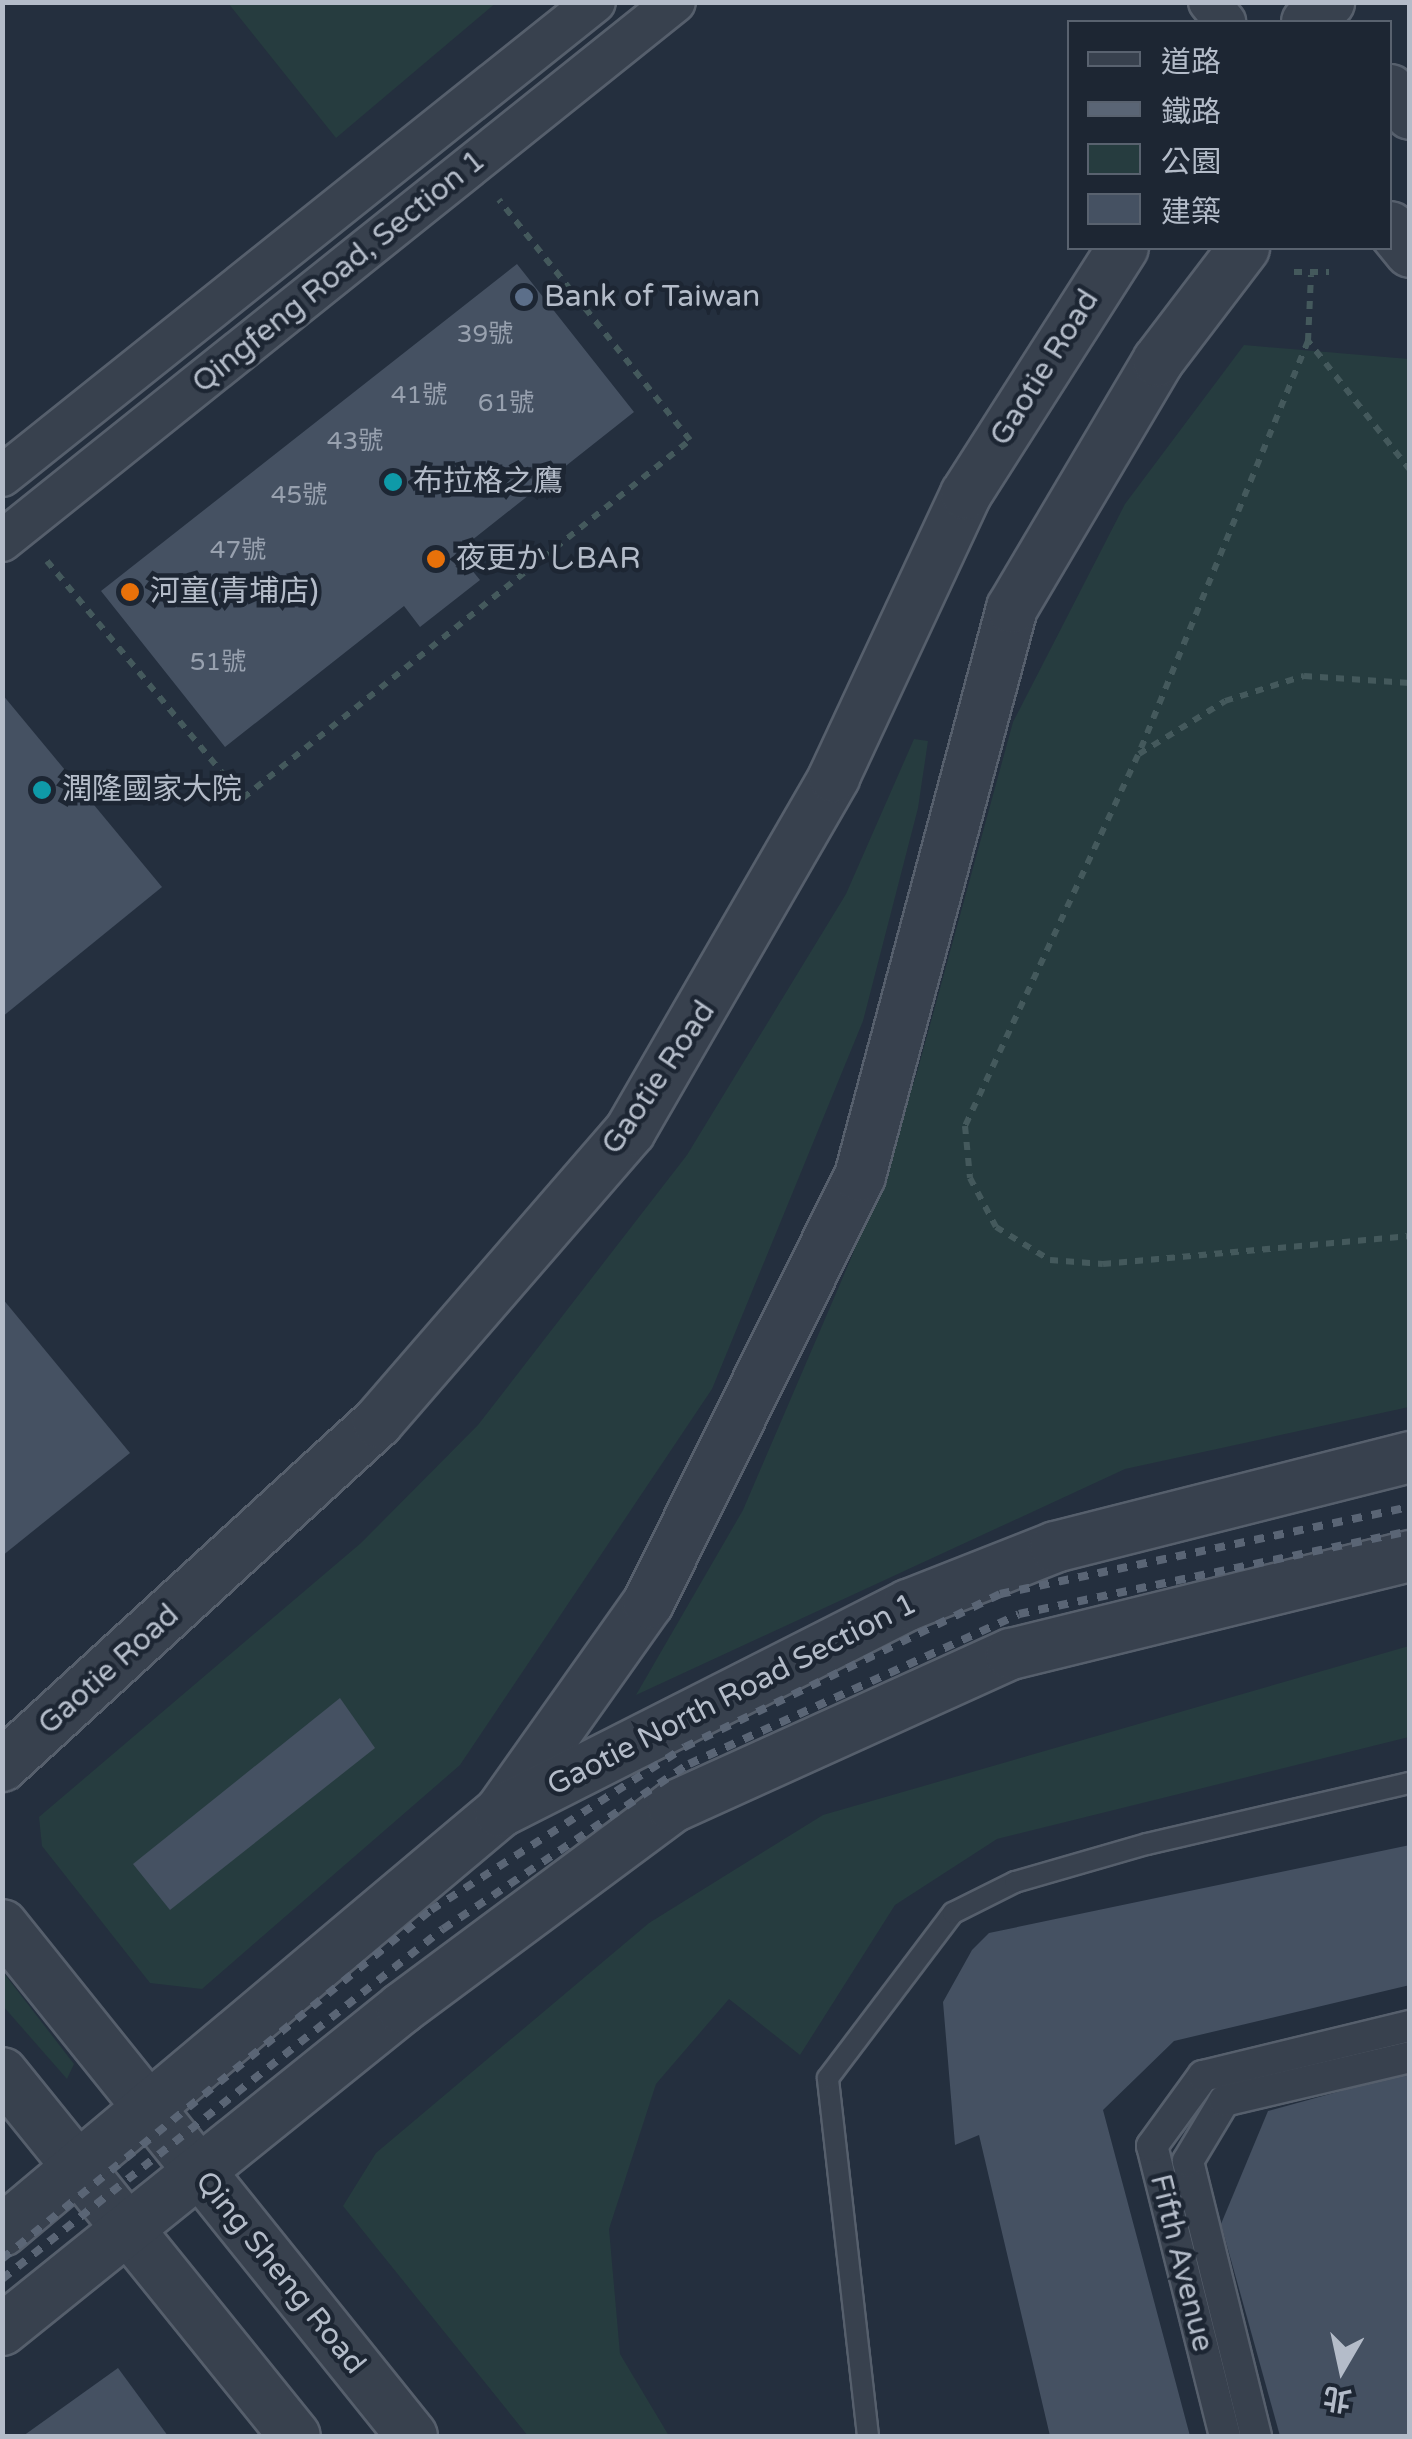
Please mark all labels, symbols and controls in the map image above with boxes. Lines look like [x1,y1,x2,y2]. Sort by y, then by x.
legend [1067,20,1392,250]
text: 道路 [1161,44,1221,81]
text: 鐵路 [1161,94,1221,131]
street label: Qingfeng Road, Section 1 [186,143,492,401]
text: 公園 [1161,144,1221,181]
text: 建築 [1161,194,1221,231]
place label: Bank of Taiwan [544,279,760,315]
street label: Gaotie Road [983,283,1107,453]
marker: Bank of Taiwan [513,286,535,308]
house number: 39號 [457,319,513,349]
house number: 41號 [391,380,447,410]
house number: 61號 [478,388,534,418]
house number: 43號 [327,426,383,456]
place label: 布拉格之鷹 [413,464,563,500]
marker: 布拉格之鷹 [382,471,404,493]
house number: 45號 [271,480,327,510]
house number: 47號 [210,535,266,565]
place label: 夜更かしBAR [456,541,641,577]
marker: 夜更かしBAR [425,548,447,570]
place label: 河童(青埔店) [150,574,319,610]
marker: 河童(青埔店) [119,581,141,603]
house number: 51號 [190,647,246,677]
place label: 潤隆國家大院 [62,772,242,808]
marker: 潤隆國家大院 [31,779,53,801]
street label: Gaotie Road [595,995,723,1161]
street label: Gaotie North Road Section 1 [542,1586,922,1804]
street label: Gaotie Road [31,1597,187,1743]
street label: Qing Sheng Road [187,2164,373,2382]
street label: Fifth Avenue [1142,2171,1220,2355]
north arrow [1292,2319,1392,2419]
text: 北 [1321,2380,1354,2418]

